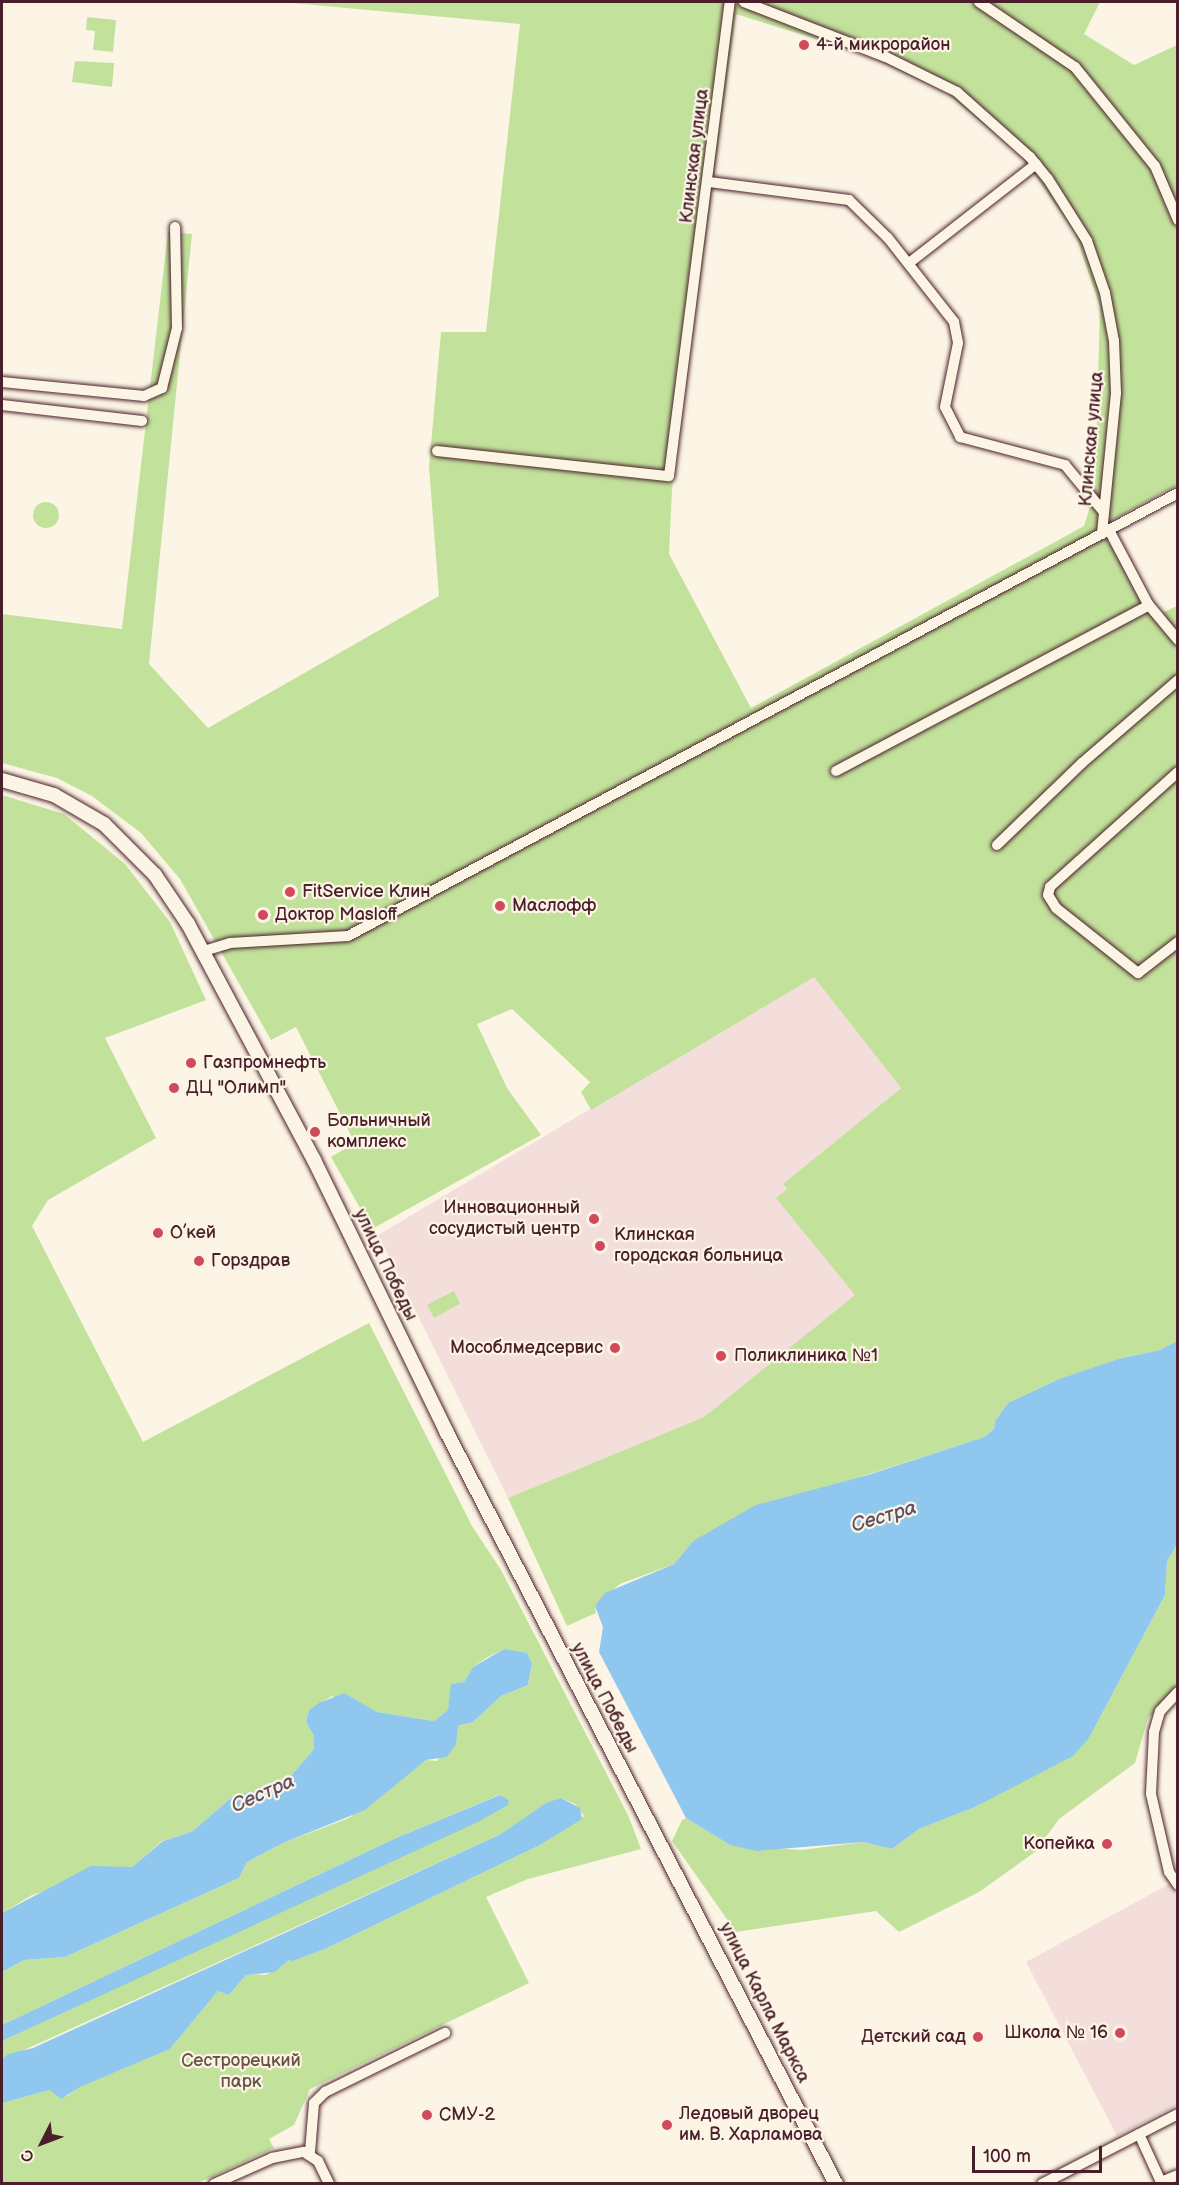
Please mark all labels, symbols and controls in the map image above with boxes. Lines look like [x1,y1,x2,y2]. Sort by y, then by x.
place label: 4-й микрорайон [816,34,950,56]
marker: 4-й микрорайон [797,38,811,52]
street label: Клинская улица [676,87,714,225]
street label: Клинская улица [1075,371,1109,507]
place label: FitService Клин [302,881,431,903]
marker: FitService Клин [283,885,297,899]
place label: Маслофф [512,895,596,917]
marker: Маслофф [493,899,507,913]
place label: Доктор Masloff [275,904,398,926]
marker: Доктор Masloff [256,908,270,922]
place label: Газпромнефть [203,1052,326,1074]
marker: Газпромнефть [184,1056,198,1070]
place label: ДЦ "Олимп" [186,1077,286,1099]
marker: ДЦ "Олимп" [167,1081,181,1095]
place label: Больничный комплекс [327,1111,431,1154]
marker: Больничный комплекс [308,1125,322,1139]
place label: Инновационный сосудистый центр [429,1198,580,1240]
street label: улица Победы [349,1206,421,1324]
marker: Инновационный сосудистый центр [585,1210,603,1228]
place label: О’кей [170,1222,216,1244]
place label: Клинская городская больница [614,1225,783,1268]
marker: О’кей [151,1226,165,1240]
marker: Клинская городская больница [591,1237,609,1255]
place label: Горздрав [211,1250,290,1272]
marker: Горздрав [192,1254,206,1268]
place label: Мособлмедсервис [450,1337,603,1359]
marker: Мособлмедсервис [608,1341,622,1355]
place label: Поликлиника №1 [734,1345,878,1367]
marker: Поликлиника №1 [712,1347,730,1365]
water label: Сестра [848,1496,920,1538]
street label: улица Победы [566,1639,642,1757]
water label: Сестра [228,1769,298,1819]
place label: Копейка [1023,1833,1095,1855]
marker: Копейка [1100,1837,1114,1851]
street label: улица Карла Маркса [714,1919,814,2087]
place label: Школа № 16 [1004,2022,1108,2044]
place label: Детский сад [861,2026,966,2048]
marker: Школа № 16 [1113,2026,1127,2040]
marker: Детский сад [971,2030,985,2044]
park label: Сестрорецкий парк [181,2051,301,2094]
place label: СМУ-2 [439,2104,495,2126]
place label: Ледовый дворец им. В. Харламова [679,2104,823,2146]
marker: СМУ-2 [420,2108,434,2122]
north arrow [12,2113,72,2173]
marker: Ледовый дворец им. В. Харламова [660,2118,674,2132]
scale bar [975,2134,1106,2172]
text: С [17,2145,39,2166]
text: 100 m [983,2146,1031,2167]

